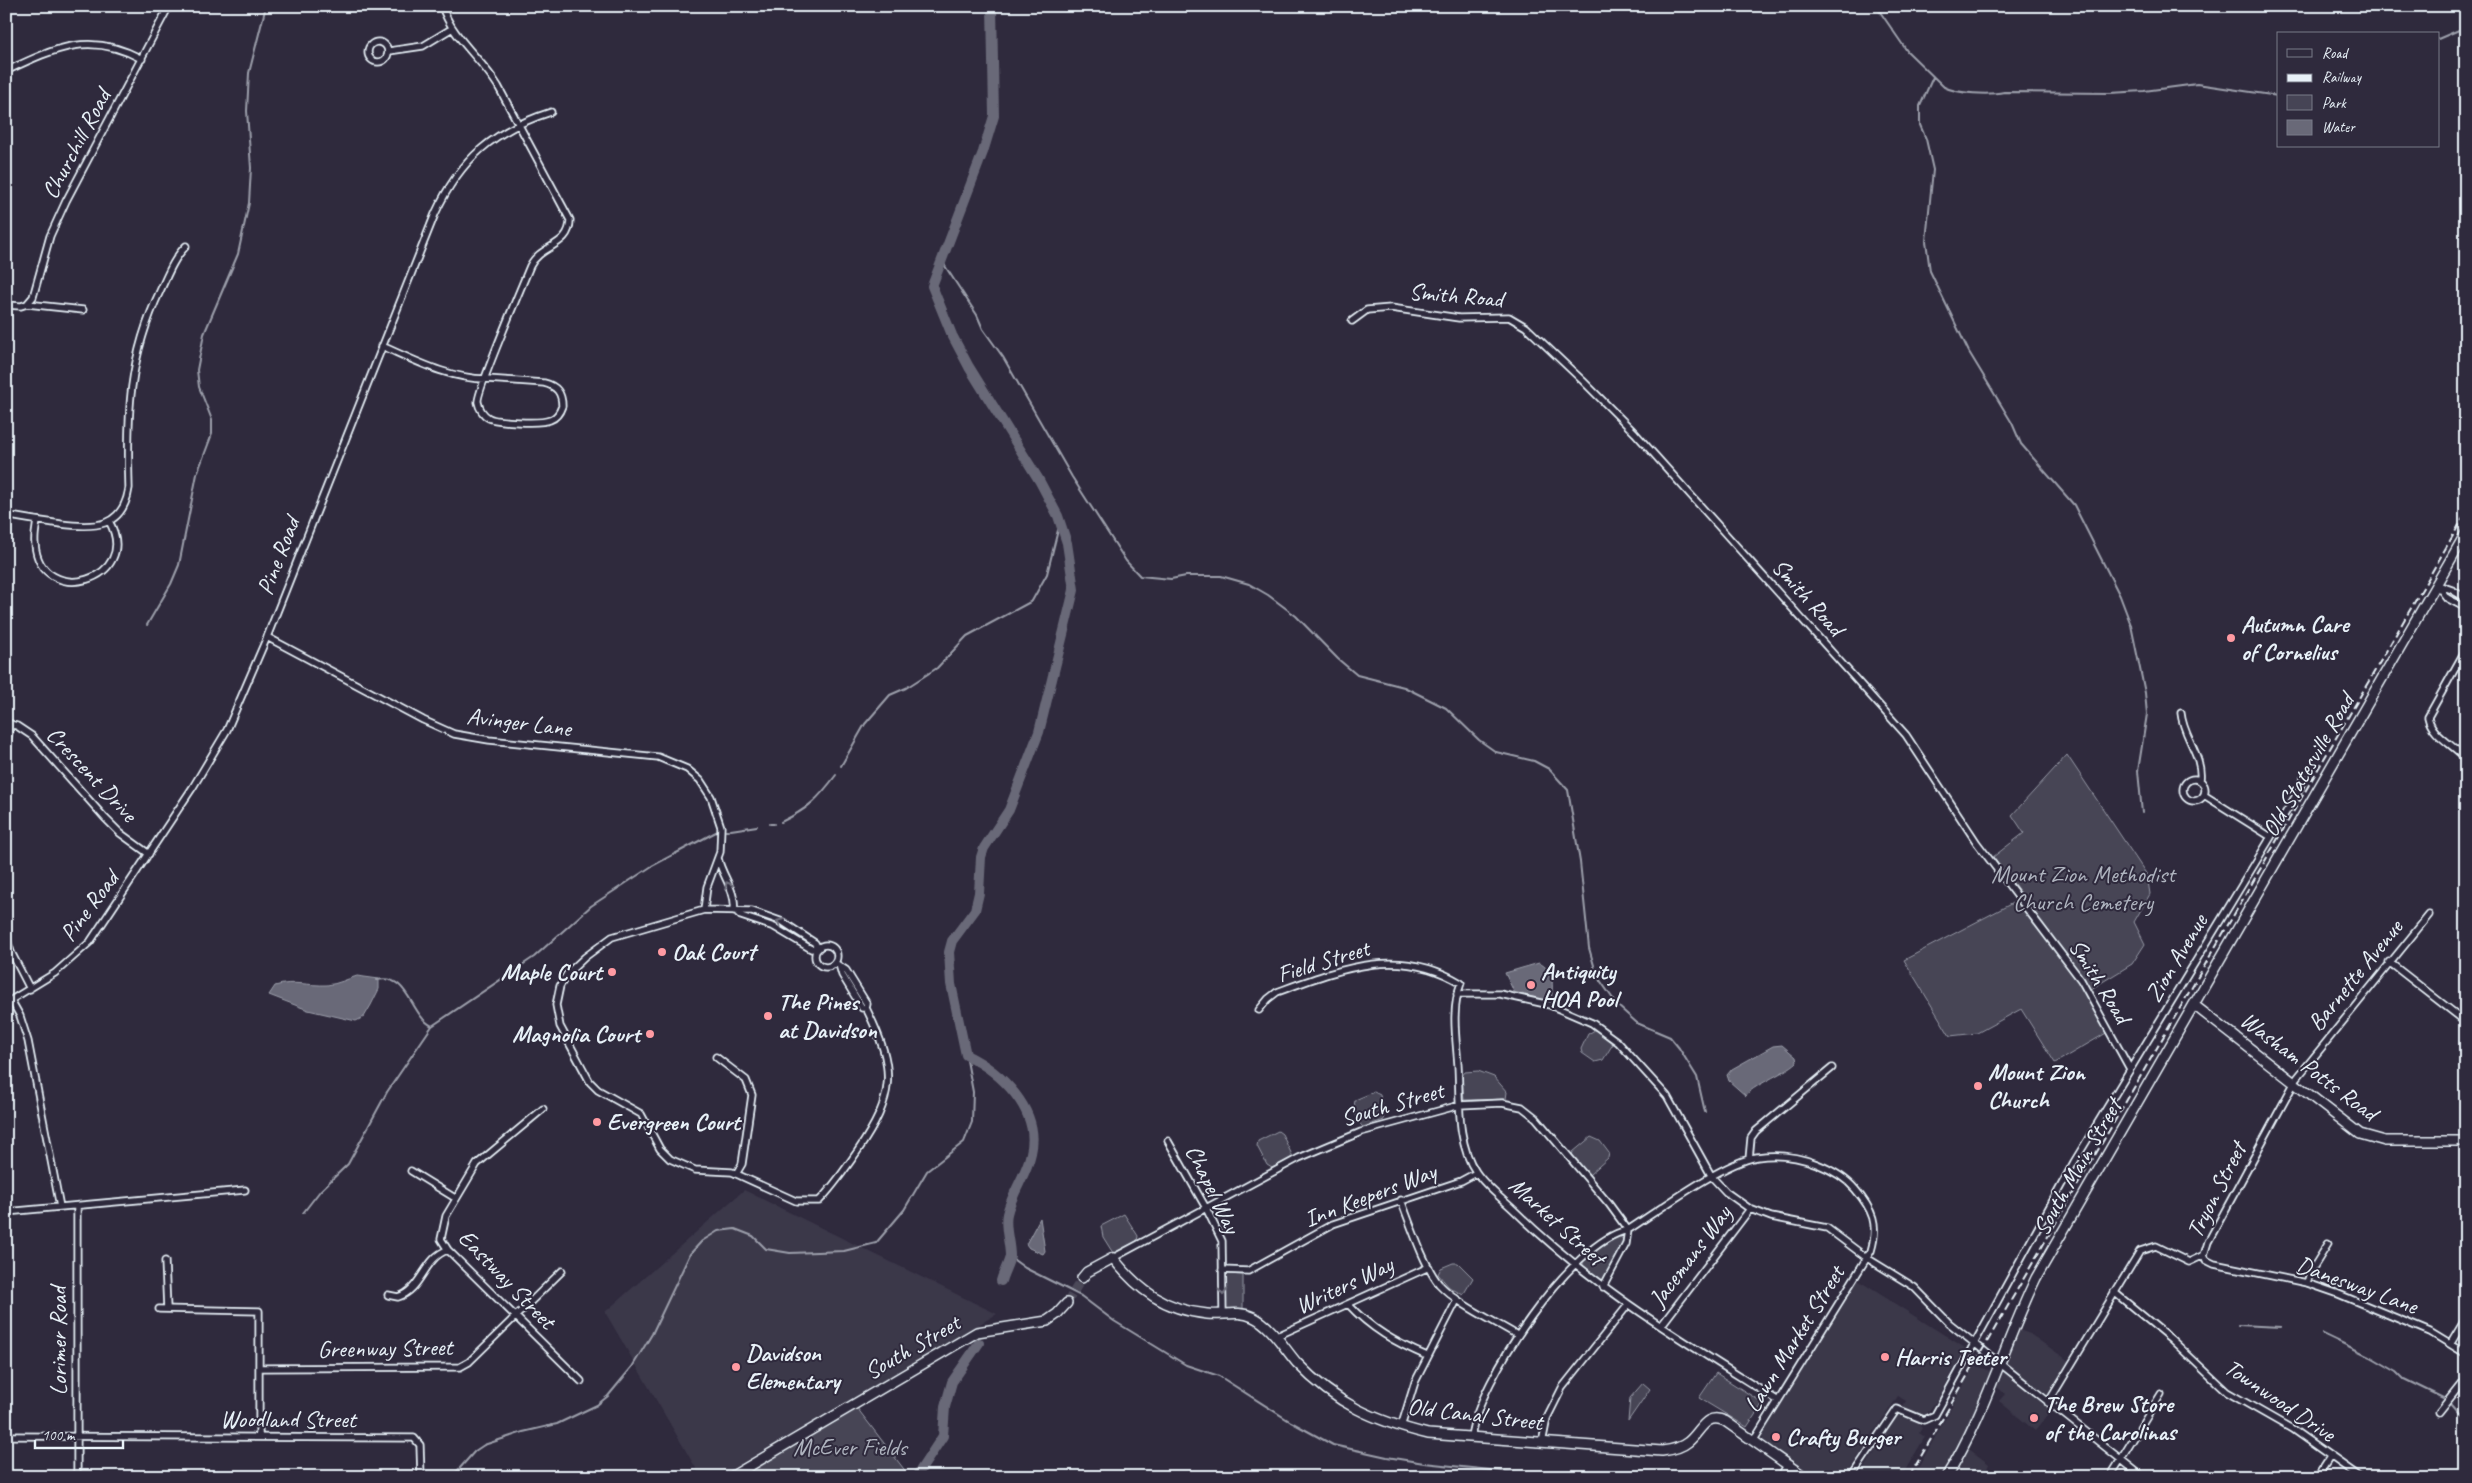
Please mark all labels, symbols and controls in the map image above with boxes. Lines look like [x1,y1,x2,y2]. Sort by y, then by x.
legend [2277,32,2440,148]
text: Road [2322,44,2349,63]
text: Railway [2322,68,2363,87]
street label: Churchill Road [35,81,119,204]
text: Park [2322,94,2347,113]
text: Water [2322,118,2356,137]
street label: Smith Road [1408,276,1508,314]
street label: Pine Road [250,510,308,599]
street label: Smith Road [1765,552,1853,645]
place label: Autumn Care of Cornelius [2241,609,2350,667]
marker: Autumn Care of Cornelius [2225,632,2237,644]
street label: Old Statesville Road [2255,685,2363,842]
street label: Avinger Lane [465,701,575,744]
street label: Crescent Drive [40,720,145,830]
park label: Mount Zion Methodist Church Cemetery [1991,859,2177,917]
street label: Pine Road [53,862,127,947]
one-way arrow [724,881,734,890]
street label: Zion Avenue [2138,907,2215,1007]
street label: Barnette Avenue [2301,911,2411,1037]
one-way arrow [776,917,785,928]
street label: Field Street [1273,932,1375,989]
street label: Smith Road [2062,933,2140,1032]
place label: Oak Court [672,937,759,967]
marker: Oak Court [656,946,668,958]
place label: Antiquity HOA Pool [1541,956,1622,1014]
place label: Maple Court [501,957,605,987]
marker: Maple Court [606,966,618,978]
marker: Antiquity HOA Pool [1525,979,1537,991]
place label: The Pines at Davidson [778,987,878,1045]
street label: Washam Potts Road [2234,1005,2386,1129]
marker: The Pines at Davidson [762,1010,774,1022]
place label: Magnolia Court [512,1019,643,1049]
marker: Magnolia Court [644,1028,656,1040]
place label: Mount Zion Church [1988,1057,2087,1115]
street label: South Street [1337,1075,1449,1133]
marker: Mount Zion Church [1972,1080,1984,1092]
street label: South Main Street [2026,1091,2130,1241]
place label: Evergreen Court [607,1107,743,1137]
marker: Evergreen Court [591,1116,603,1128]
street label: Tryon Street [2179,1135,2254,1243]
street label: Chapel Way [1179,1140,1248,1240]
street label: Inn Keepers Way [1300,1155,1442,1234]
street label: Market Street [1503,1170,1614,1274]
street label: Jacemans Way [1642,1198,1739,1313]
street label: Eastway Street [452,1223,563,1337]
street label: Writers Way [1290,1249,1399,1321]
street label: Danesway Lane [2292,1249,2424,1322]
street label: Lawn Market Street [1737,1258,1852,1418]
street label: Lorimer Road [43,1283,73,1395]
one-way arrow [1218,1288,1228,1296]
street label: South Street [859,1307,967,1386]
street label: Greenway Street [317,1332,455,1364]
place label: Davidson Elementary [746,1338,842,1396]
place label: Harris Teeter [1895,1342,2008,1372]
marker: Harris Teeter [1879,1351,1891,1363]
street label: Townwood Drive [2219,1352,2343,1449]
marker: Davidson Elementary [730,1361,742,1373]
place label: The Brew Store of the Carolinas [2044,1389,2178,1447]
street label: Old Canal Street [1406,1391,1546,1437]
street label: Woodland Street [220,1404,358,1434]
marker: The Brew Store of the Carolinas [2028,1412,2040,1424]
scale bar [35,1418,122,1450]
place label: Crafty Burger [1786,1422,1902,1452]
text: 100 m [42,1426,76,1445]
marker: Crafty Burger [1770,1431,1782,1443]
park label: McEver Fields [793,1432,909,1462]

